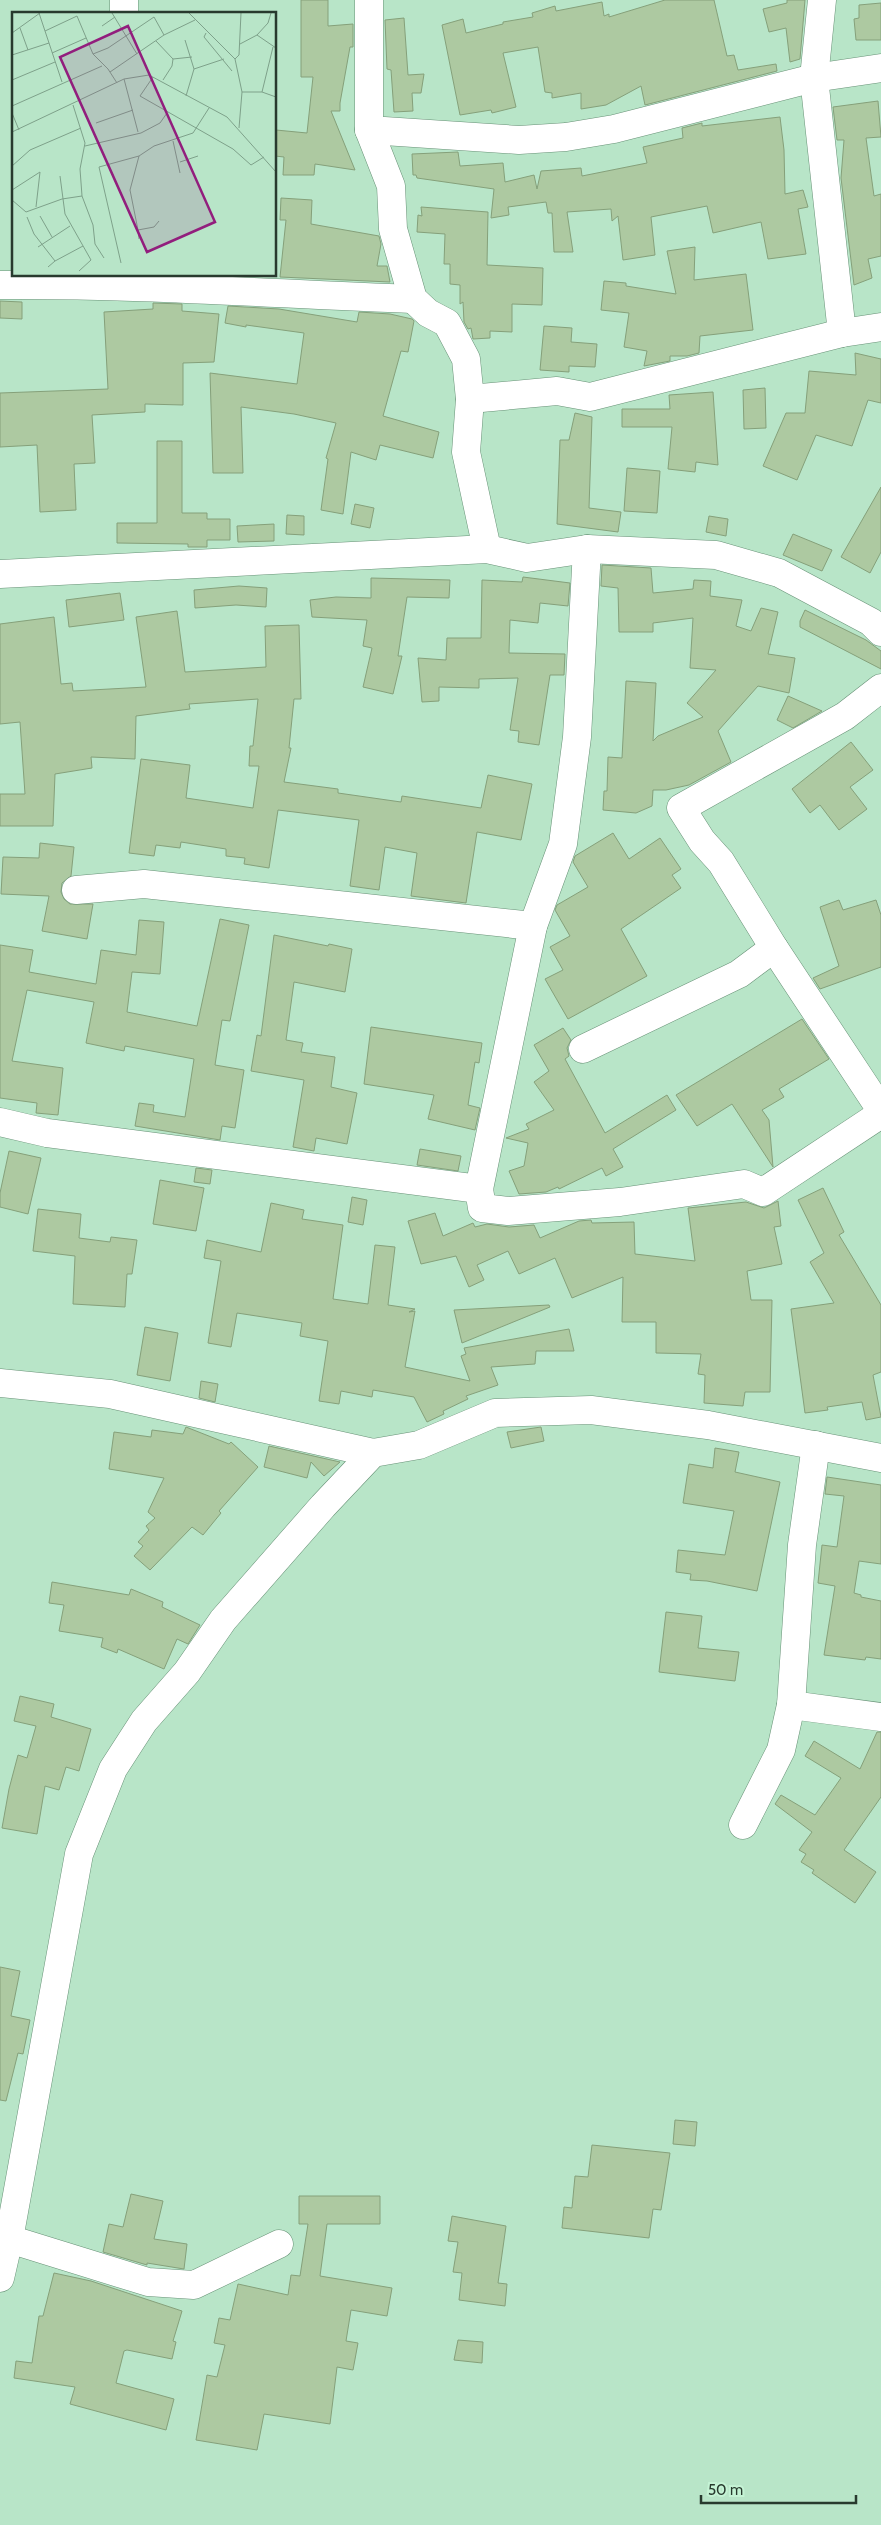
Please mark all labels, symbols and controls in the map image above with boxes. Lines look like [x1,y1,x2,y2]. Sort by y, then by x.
inset map [12,12,276,276]
scale bar [701,2472,856,2504]
text: 50 m [708,2481,743,2499]

